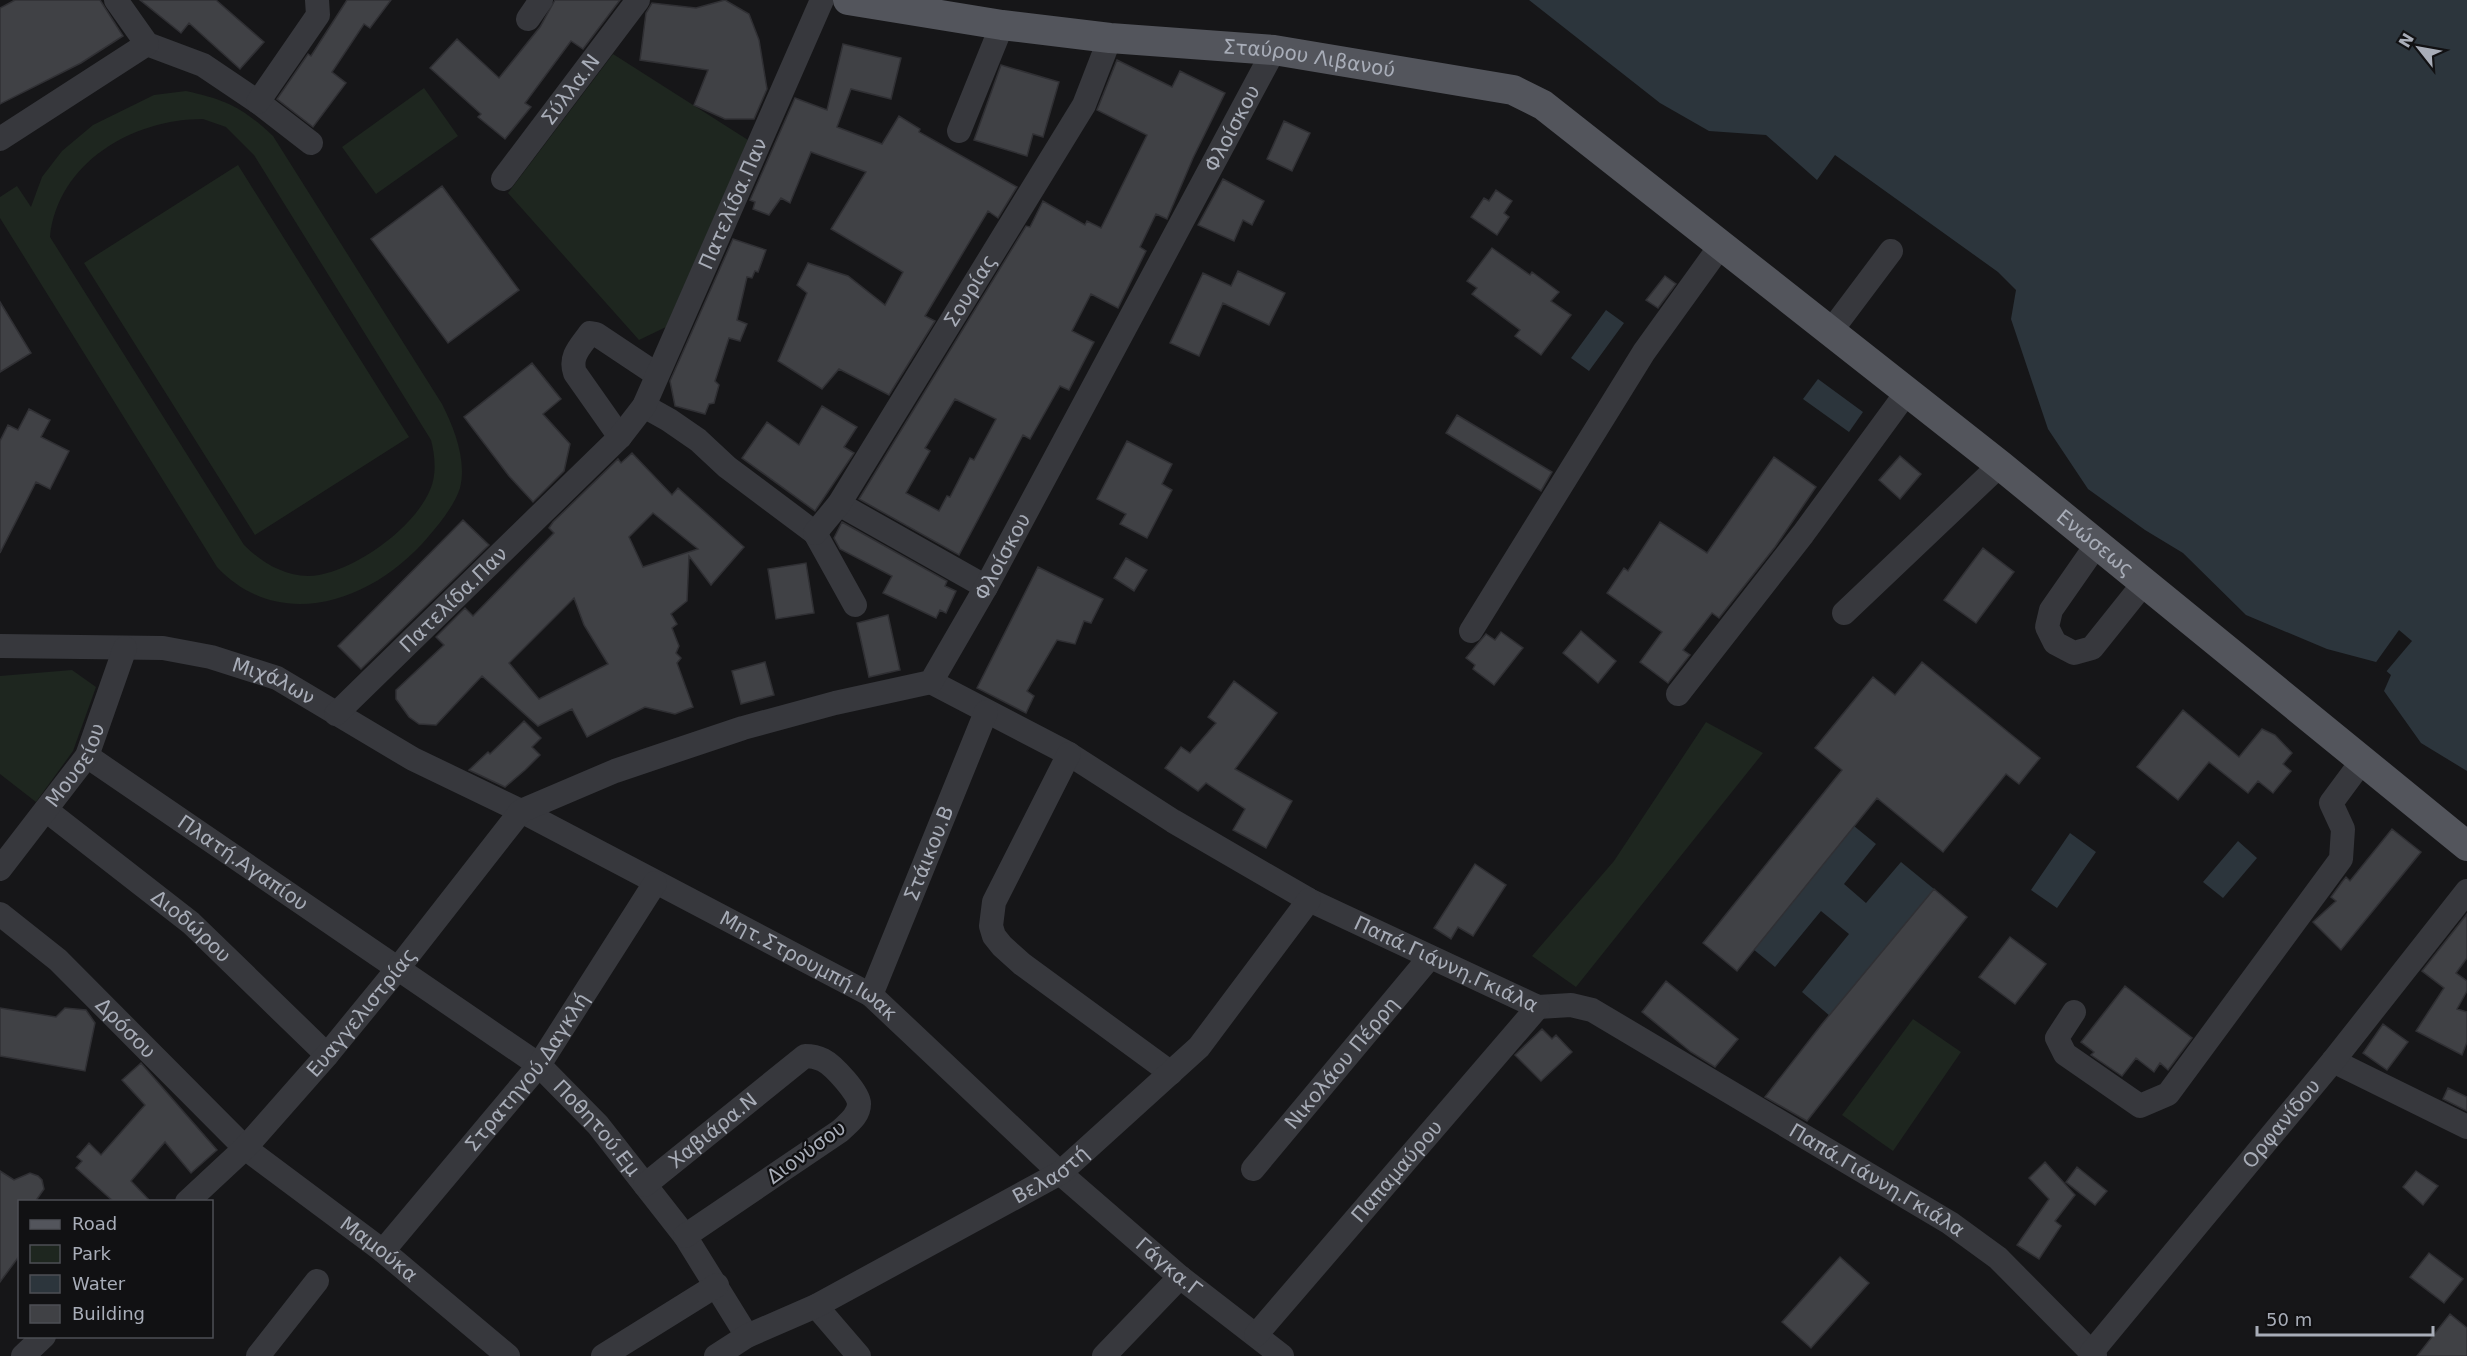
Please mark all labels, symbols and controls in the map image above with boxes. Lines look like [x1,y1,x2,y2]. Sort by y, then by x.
north arrow [2389,18,2449,78]
text: N [2395,30,2418,51]
street label: Σταύρου Λιβανού [1222,34,1397,82]
street label: Σύλλα.Ν [536,49,605,130]
street label: Φλοίσκου [1199,81,1265,176]
street label: Πατελίδα.Παν [693,134,772,273]
street label: Σουρίας [939,250,1001,331]
street label: Ενώσεως [2052,504,2139,581]
street label: Φλοίσκου [969,509,1035,604]
street label: Πατελίδα.Παν [395,542,512,657]
street label: Μιχάλων [229,652,319,710]
street label: Μουσείου [40,720,110,812]
street label: Στάικου.Β [899,802,959,904]
street label: Πλατή.Αγαπίου [173,810,313,916]
street label: Διοδώρου [147,885,236,967]
street label: Μητ.Στρουμπή.Ιωακ [716,906,903,1026]
street label: Παπά.Γιάννη.Γκιάλα [1350,911,1542,1017]
street label: Ευαγγελιστρίας [301,943,421,1082]
street label: Στρατηγού.Δαγκλή [460,988,594,1156]
street label: Νικολάου Πέρρη [1279,992,1404,1134]
street label: Δρόσου [91,993,161,1063]
street label: Ορφανίδου [2237,1074,2325,1173]
street label: Ποθητού.Εμ [548,1075,645,1181]
street label: Χαβιάρα.Ν [664,1088,762,1173]
street label: Διονύσου [762,1115,850,1189]
street label: Παπαμαύρου [1346,1115,1447,1227]
street label: Παπά.Γιάννη.Γκιάλα [1785,1118,1970,1242]
street label: Βελαστή [1008,1141,1094,1209]
legend [18,1200,213,1338]
street label: Μαμούκα [335,1211,423,1287]
text: Road [72,1213,117,1234]
street label: Γάγκα.Γ [1131,1232,1207,1302]
text: Park [72,1243,111,1264]
text: Water [72,1273,126,1294]
scale bar [2257,1299,2432,1337]
text: Building [72,1303,145,1324]
text: 50 m [2266,1309,2312,1330]

